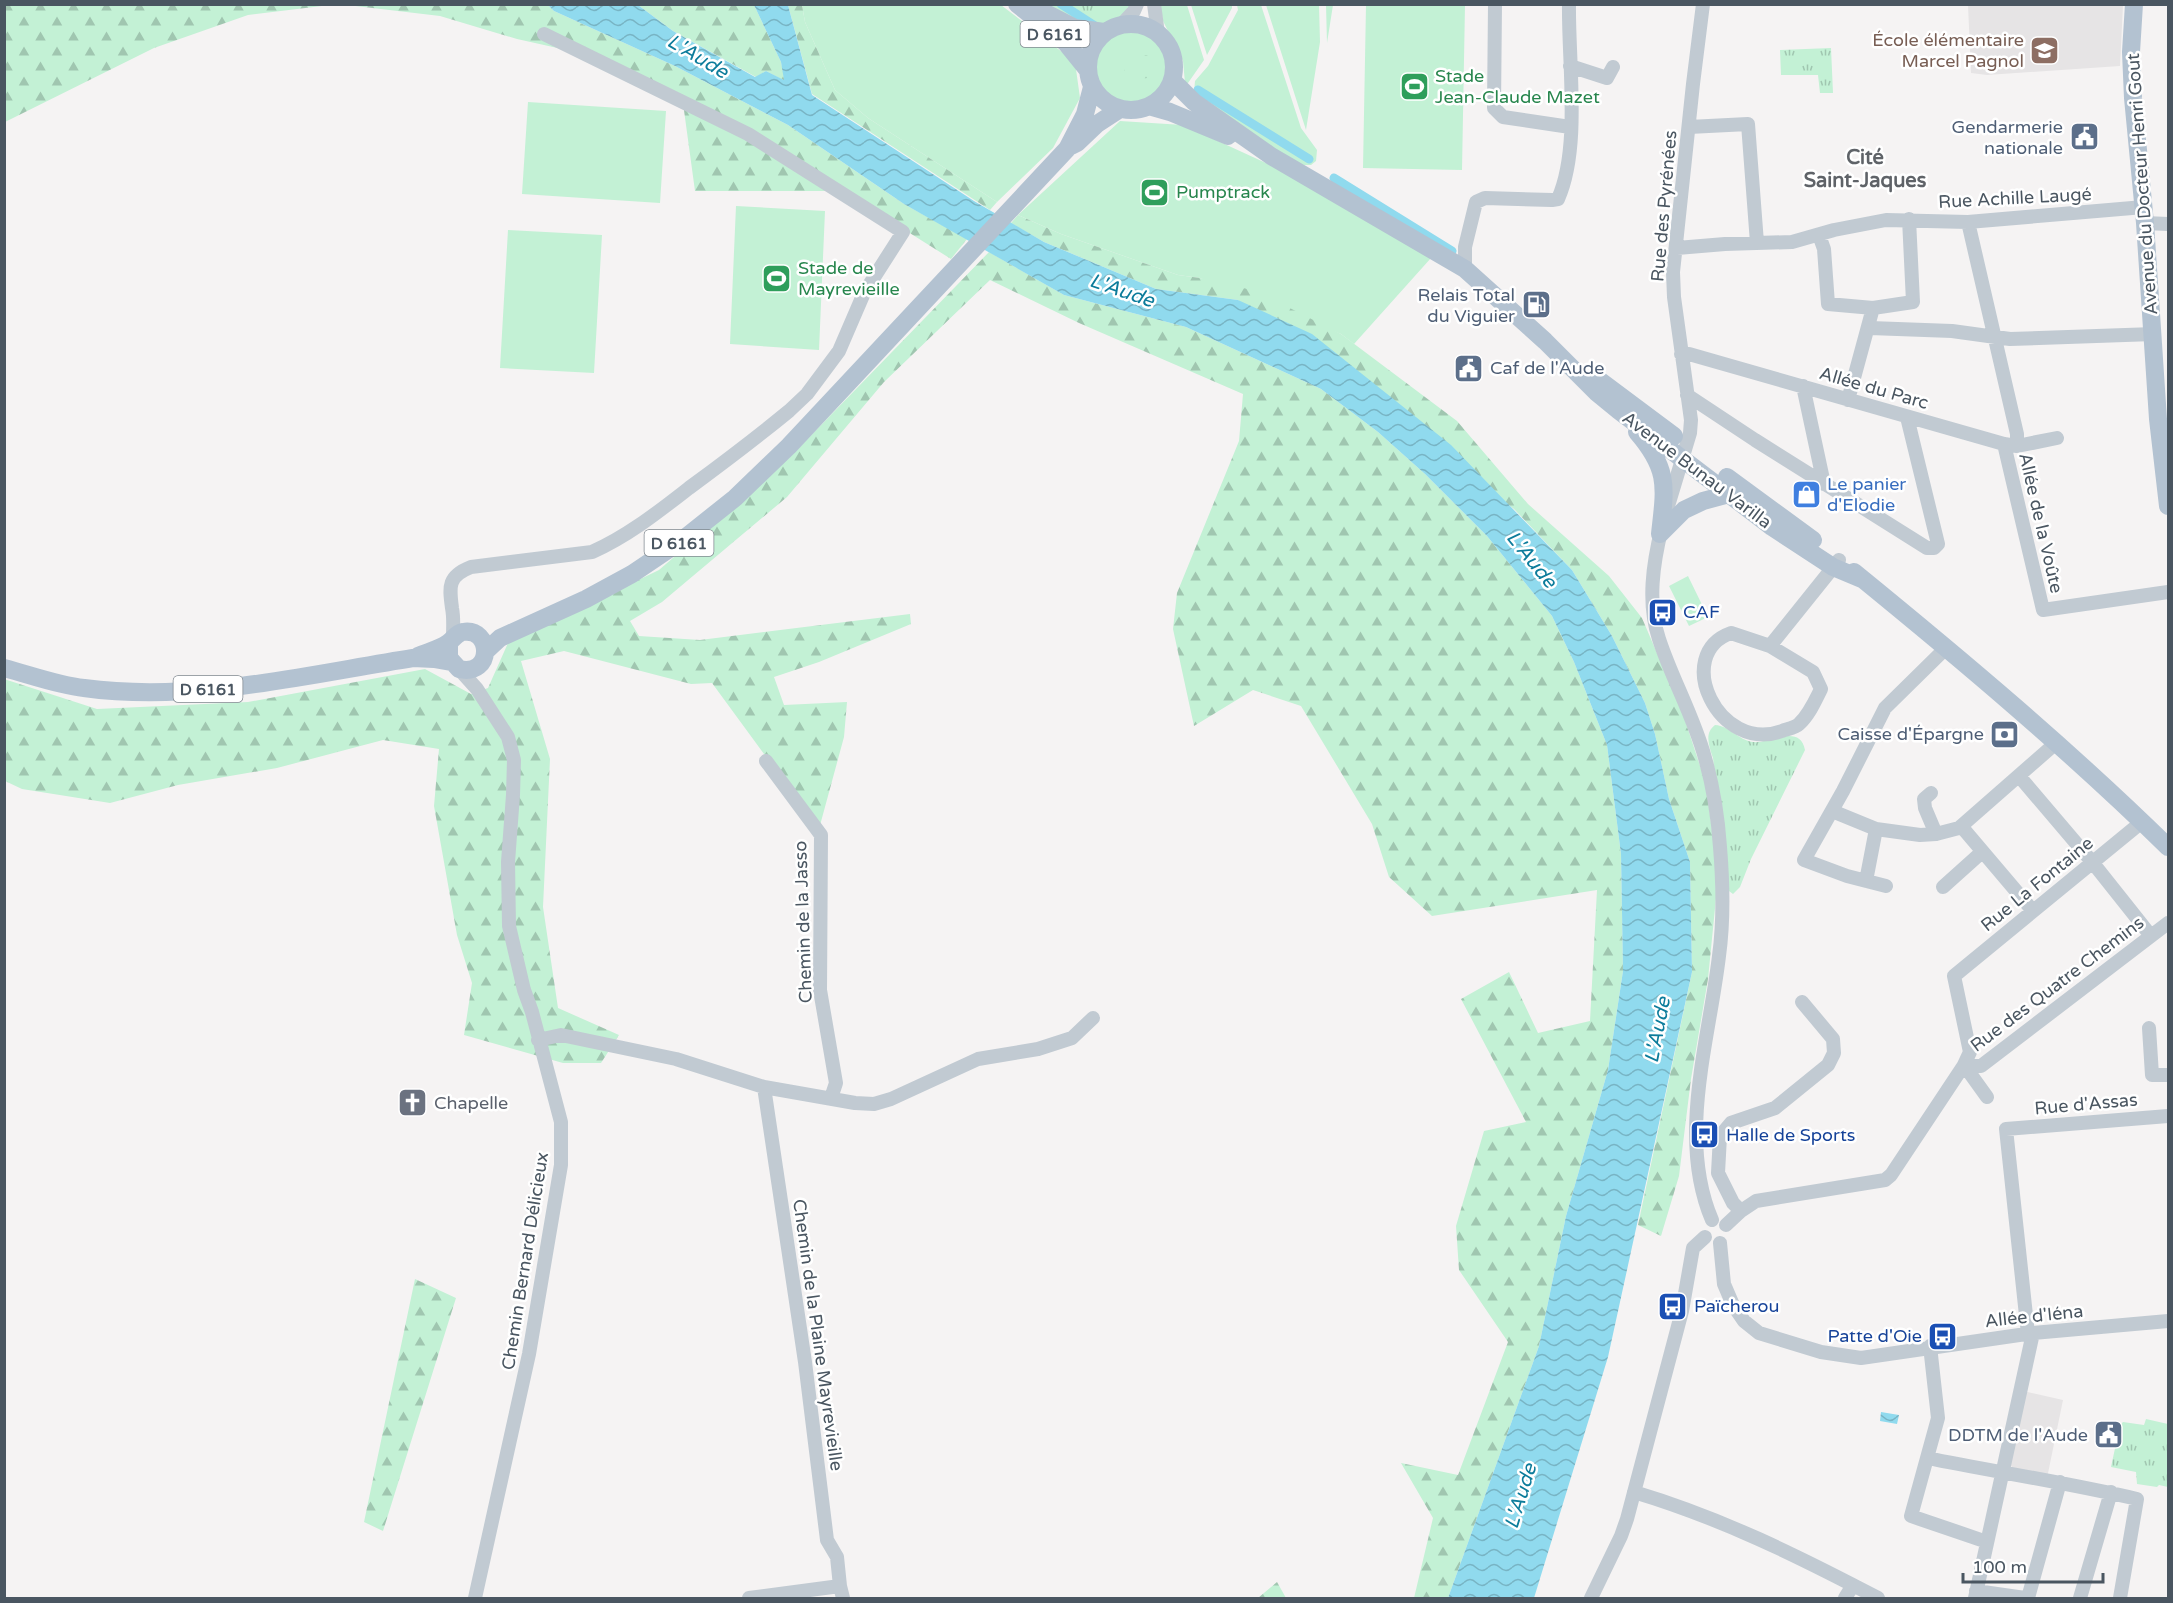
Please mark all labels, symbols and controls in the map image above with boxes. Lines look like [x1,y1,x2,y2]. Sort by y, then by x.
road number: D 6161 [1020,21,1090,47]
water label: L'Aude [663,29,734,85]
place label: École élémentaire Marcel Pagnol [1872,29,2024,72]
school or university icon: École élémentaire Marcel Pagnol [2029,34,2061,66]
street label: Avenue du Docteur Henri Gout [2122,52,2162,316]
place label: Stade Jean-Claude Mazet [1435,65,1600,108]
sports icon: Stade Jean-Claude Mazet [1398,70,1430,102]
place label: Gendarmerie nationale [1952,116,2063,159]
public building icon: Gendarmerie nationale [2068,121,2100,153]
street label: Rue des Pyrénées [1646,129,1682,283]
district label: Cité Saint-Jaques [1804,146,1927,193]
sports icon: Pumptrack [1139,176,1171,208]
place label: Pumptrack [1176,181,1270,203]
street label: Rue Achille Laugé [1938,183,2092,213]
place label: Stade de Mayrevieille [798,257,900,300]
sports icon: Stade de Mayrevieille [761,262,793,294]
water label: L'Aude [1086,269,1159,314]
place label: Relais Total du Viguier [1417,284,1515,327]
fuel station icon: Relais Total du Viguier [1520,289,1552,321]
public building icon: Caf de l'Aude [1453,352,1485,384]
place label: Caf de l'Aude [1490,357,1604,379]
street label: Allée du Parc [1817,362,1931,414]
street label: Avenue Bunau Varilla [1618,407,1776,533]
street label: Allée de la Voûte [2014,451,2068,595]
place label: Le panier d'Elodie [1827,473,1906,516]
shop icon: Le panier d'Elodie [1790,478,1822,510]
water label: L'Aude [1501,526,1563,594]
road number: D 6161 [644,530,714,556]
bus stop icon: CAF [1646,596,1678,628]
place label: CAF [1683,601,1720,623]
road number: D 6161 [174,676,242,702]
bank icon: Caisse d'Épargne [1989,718,2021,750]
place label: Caisse d'Épargne [1837,723,1984,745]
street label: Rue La Fontaine [1976,832,2098,936]
street label: Chemin de la Jasso [789,840,817,1004]
street label: Rue des Quatre Chemins [1966,912,2148,1056]
water label: L'Aude [1640,994,1676,1065]
church icon: Chapelle [397,1087,429,1119]
street label: Rue d'Assas [2034,1089,2138,1119]
place label: Chapelle [434,1092,508,1114]
bus stop icon: Halle de Sports [1689,1119,1721,1151]
place label: Halle de Sports [1726,1124,1855,1146]
street label: Chemin Bernard Délicieux [497,1150,553,1372]
street label: Chemin de la Plaine Mayrevieille [788,1198,848,1472]
bus stop icon: Païcherou [1657,1290,1689,1322]
place label: Païcherou [1694,1295,1780,1317]
street label: Allée d'Iéna [1984,1300,2084,1332]
bus stop icon: Patte d'Oie [1927,1320,1959,1352]
place label: Patte d'Oie [1828,1325,1922,1347]
public building icon: DDTM de l'Aude [2093,1419,2125,1451]
place label: DDTM de l'Aude [1948,1424,2088,1446]
water label: L'Aude [1500,1459,1543,1532]
scale bar [1963,1546,2102,1584]
text: 100 m [1972,1556,2027,1578]

